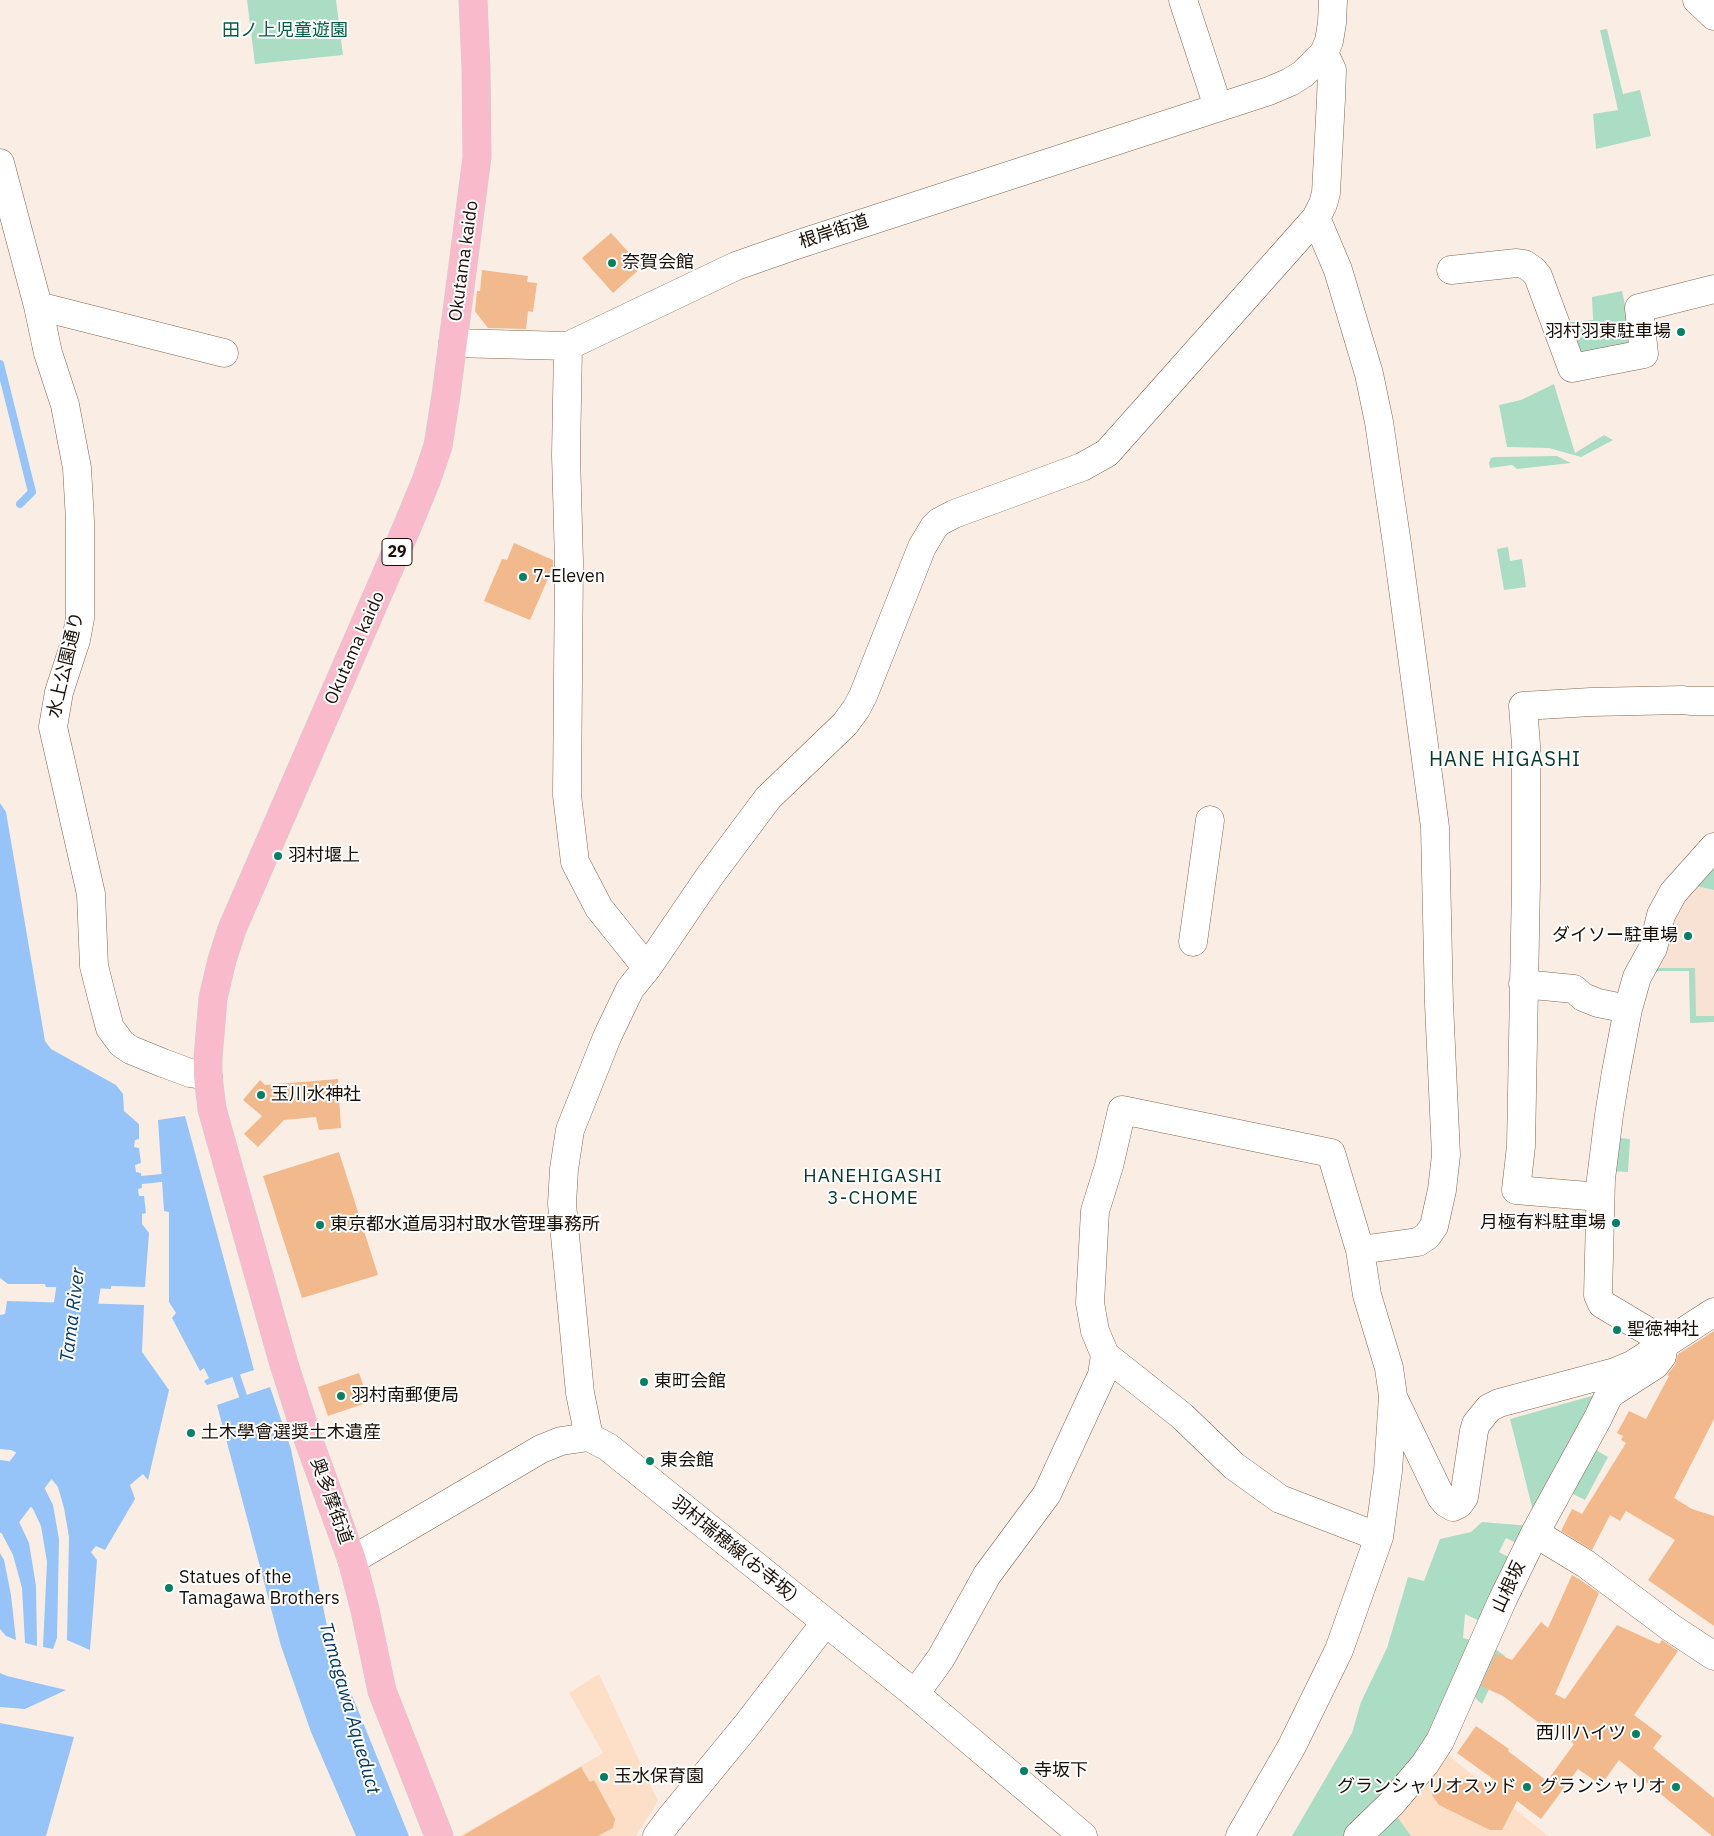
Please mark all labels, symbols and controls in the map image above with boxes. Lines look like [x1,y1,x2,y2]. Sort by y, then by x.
park label: 田ノ上児童遊園 [222,20,348,42]
street label: Okutama kaido [445,199,483,323]
street label: 根岸街道 [796,211,872,253]
place label: 奈賀会館 [622,252,694,274]
marker: 奈賀会館 [606,257,618,269]
place label: 羽村羽東駐車場 [1545,321,1671,343]
marker: 羽村羽東駐車場 [1675,326,1687,338]
road number: 29 [382,538,412,566]
place label: 7-Eleven [533,566,605,588]
marker: 7-Eleven [517,571,529,583]
street label: Okutama kaido [320,588,390,708]
street label: 水上公園通り [43,610,89,720]
district label: HANE HIGASHI [1427,748,1583,772]
place label: 羽村堰上 [288,845,360,867]
marker: 羽村堰上 [272,850,284,862]
place label: ダイソー駐車場 [1552,925,1678,947]
marker: ダイソー駐車場 [1682,930,1694,942]
place label: 玉川水神社 [271,1084,361,1106]
marker: 玉川水神社 [255,1089,267,1101]
district label: HANEHIGASHI 3-CHOME [802,1166,944,1210]
place label: 月極有料駐車場 [1480,1212,1606,1234]
place label: 東京都水道局羽村取水管理事務所 [330,1214,600,1236]
marker: 月極有料駐車場 [1610,1217,1622,1229]
marker: 東京都水道局羽村取水管理事務所 [314,1219,326,1231]
water label: Tama River [56,1267,90,1363]
place label: 聖徳神社 [1627,1319,1699,1341]
marker: 聖徳神社 [1611,1324,1623,1336]
place label: 東町会館 [654,1371,726,1393]
marker: 東町会館 [638,1376,650,1388]
place label: 羽村南郵便局 [351,1385,459,1407]
marker: 羽村南郵便局 [335,1390,347,1402]
place label: 土木學會選奨土木遺産 [201,1422,381,1444]
marker: 土木學會選奨土木遺産 [185,1427,197,1439]
place label: 東会館 [660,1450,714,1472]
street label: 奥多摩街道 [305,1455,357,1547]
marker: 東会館 [644,1455,656,1467]
street label: 羽村瑞穂線(お寺坂) [667,1492,801,1606]
street label: 山根坂 [1488,1558,1530,1616]
place label: Statues of the Tamagawa Brothers [179,1567,340,1610]
marker: Statues of the Tamagawa Brothers [163,1582,175,1594]
water label: Tamagawa Aqueduct [314,1620,384,1796]
place label: 西川ハイツ [1536,1723,1626,1745]
marker: 西川ハイツ [1630,1728,1642,1740]
place label: 寺坂下 [1034,1760,1088,1782]
marker: 寺坂下 [1018,1765,1030,1777]
place label: 玉水保育園 [614,1766,704,1788]
marker: 玉水保育園 [598,1771,610,1783]
place label: グランシャリオスッド [1337,1776,1517,1798]
place label: グランシャリオ [1540,1776,1666,1798]
marker: グランシャリオスッド [1521,1781,1533,1793]
marker: グランシャリオ [1670,1781,1682,1793]

